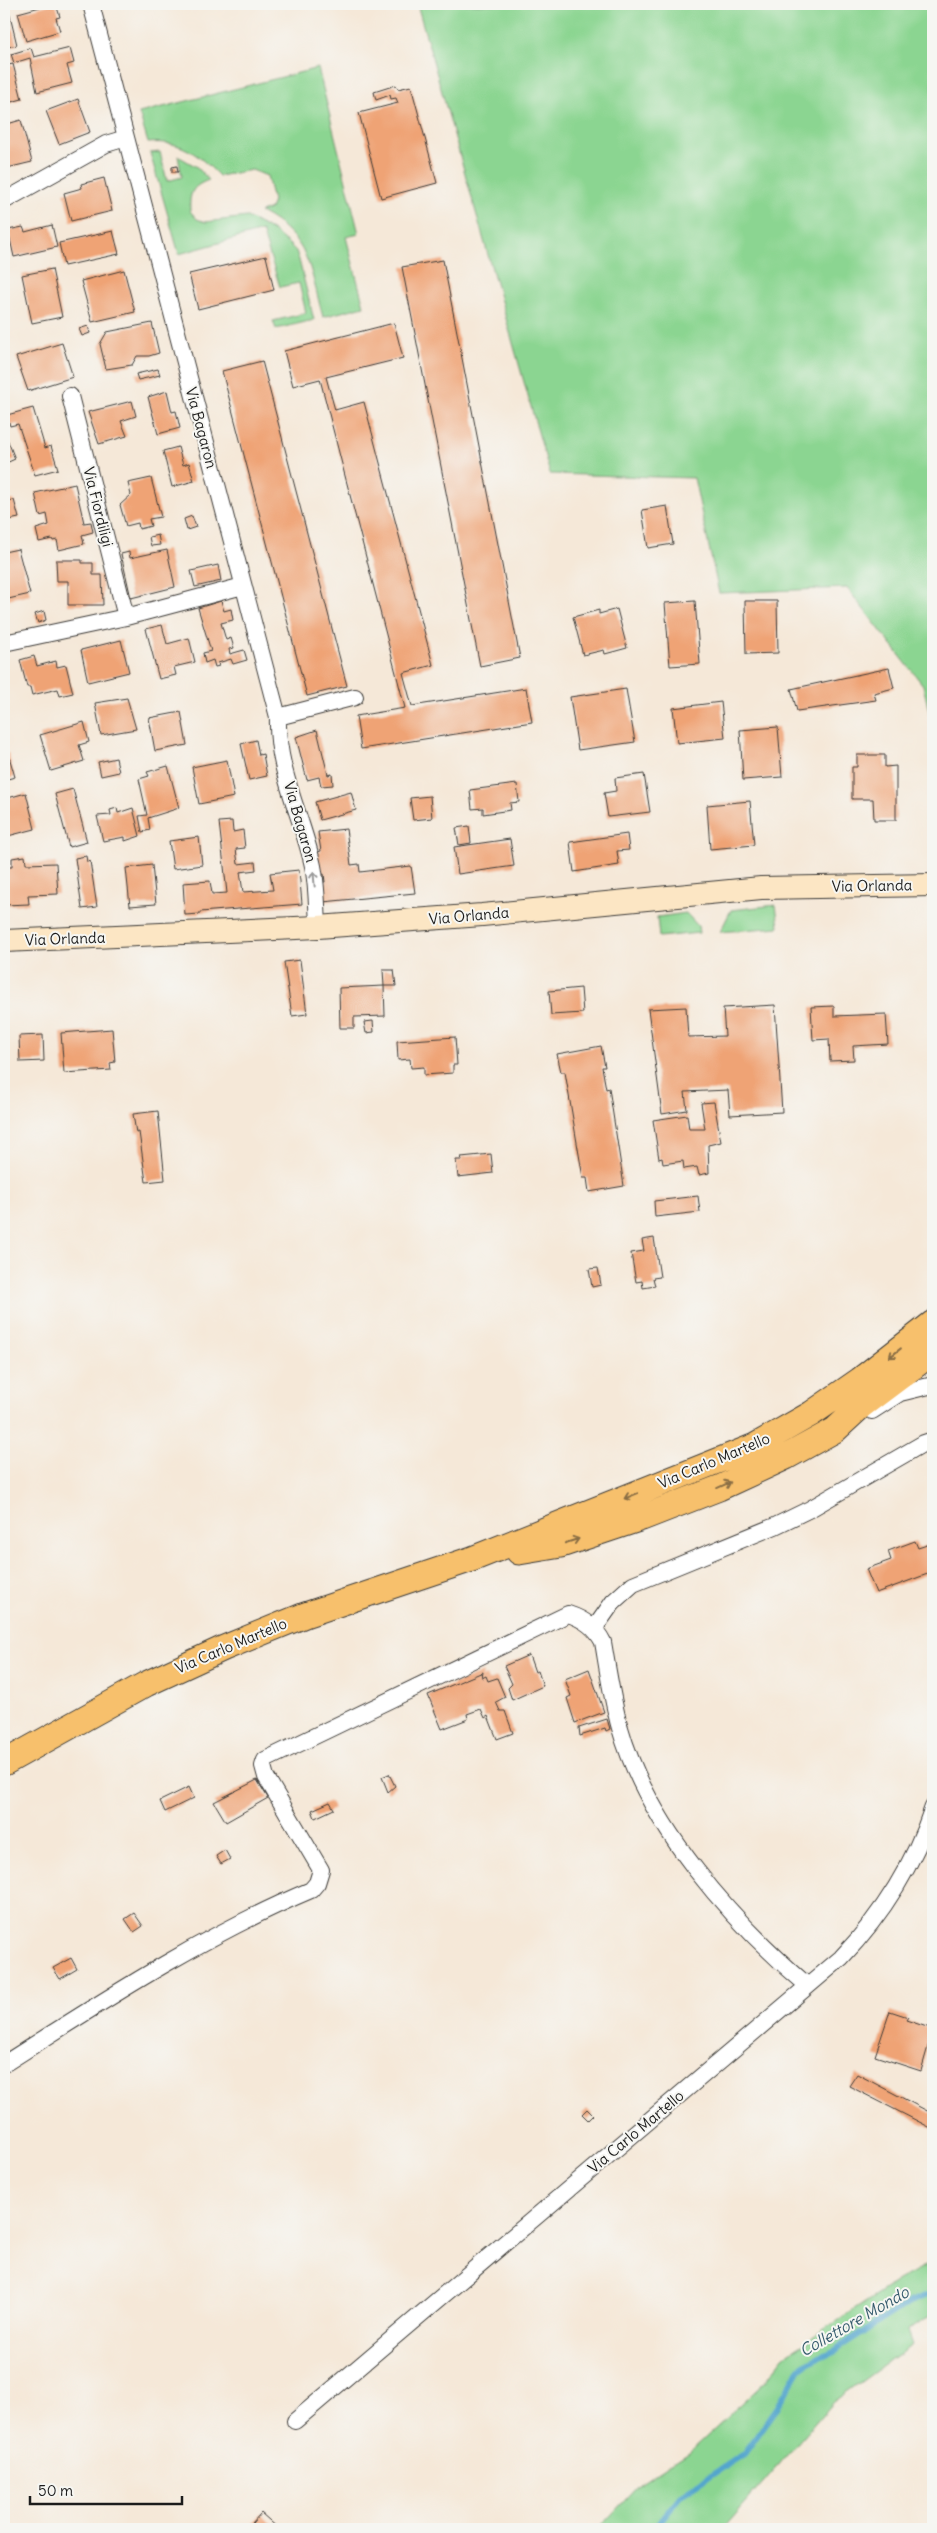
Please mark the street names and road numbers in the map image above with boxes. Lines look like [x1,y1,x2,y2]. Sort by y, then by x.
street label: Via Bagaron [182,385,222,471]
street label: Via Fiordiligi [79,465,118,549]
street label: Via Bagaron [280,779,321,865]
street label: Via Orlanda [832,875,913,896]
street label: Via Orlanda [428,902,510,928]
street label: Via Orlanda [24,928,106,949]
street label: Via Carlo Martello [655,1428,773,1493]
street label: Via Carlo Martello [172,1613,290,1678]
street label: Via Carlo Martello [584,2086,688,2177]

